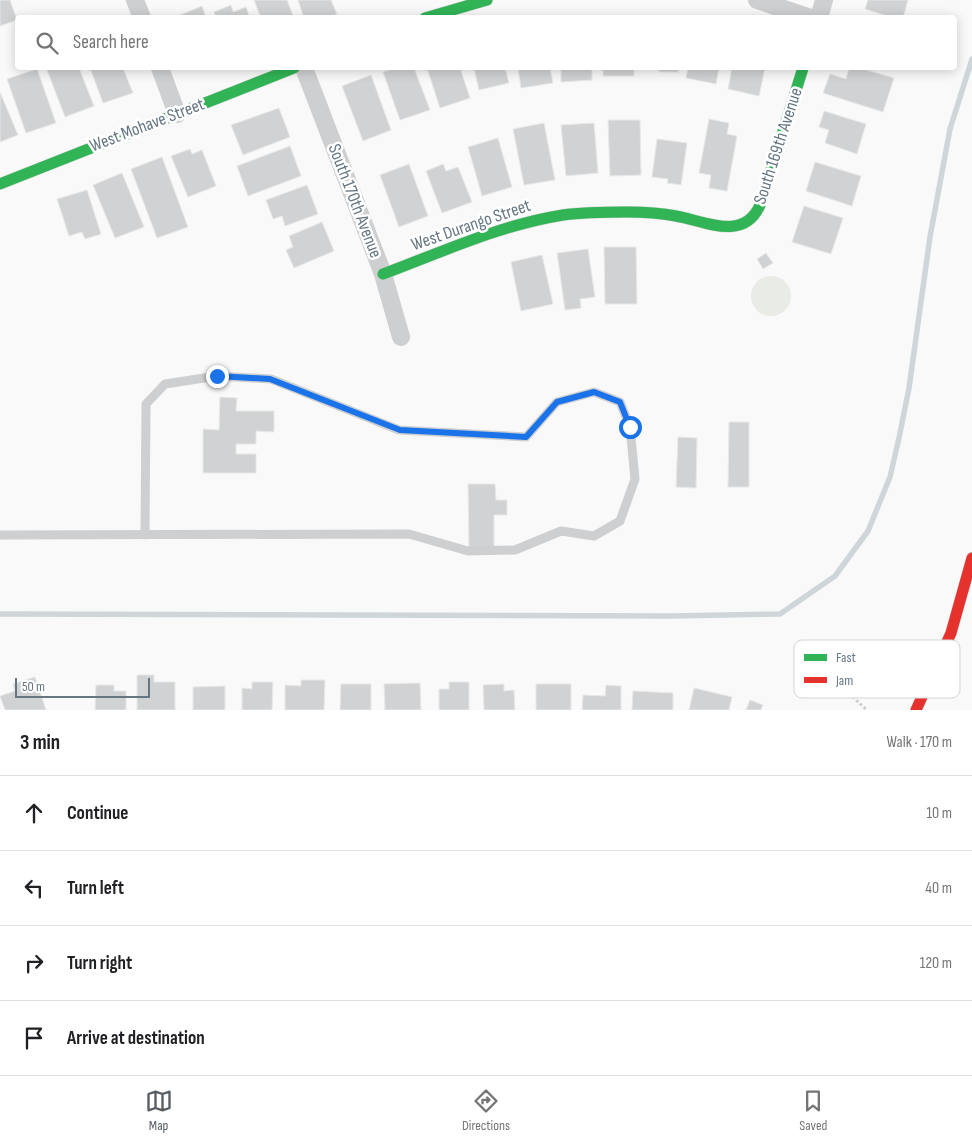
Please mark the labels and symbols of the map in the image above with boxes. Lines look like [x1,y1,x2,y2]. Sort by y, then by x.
street label: South 169th Avenue [749,85,807,207]
street label: West Mohave Street [87,93,208,156]
street label: South 170th Avenue [324,141,386,261]
street label: West Durango Street [409,195,534,255]
route end [206,365,229,388]
route start [619,416,642,439]
legend [794,640,960,698]
text: Fast [836,649,856,666]
text: Jam [835,672,853,689]
scale bar [15,675,150,698]

